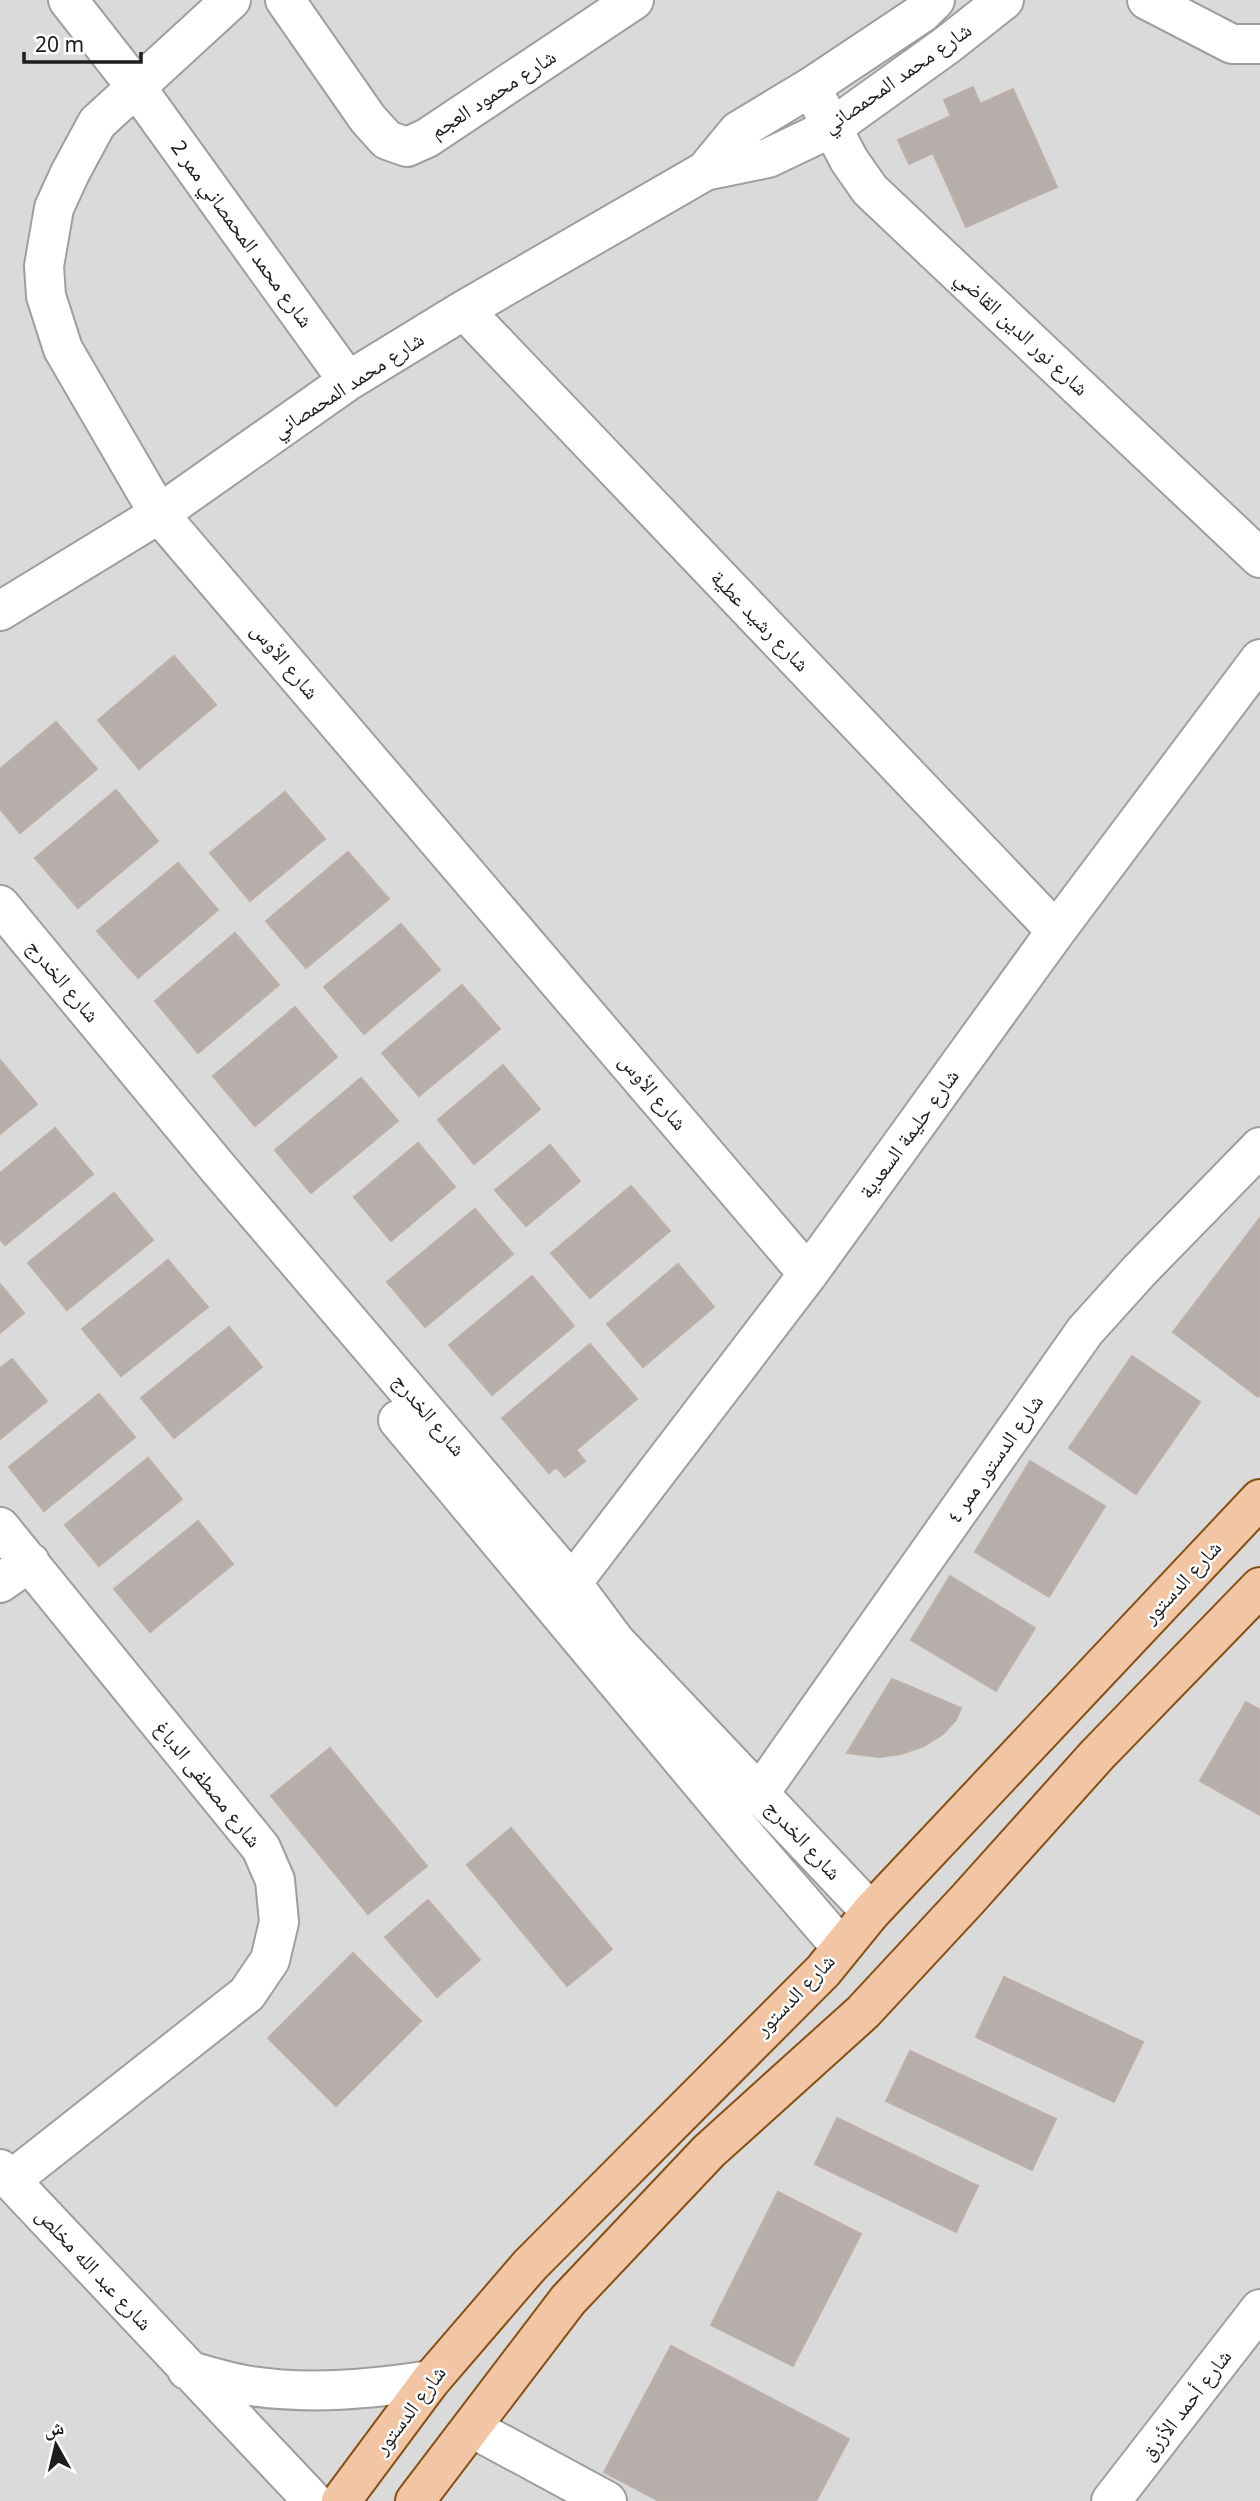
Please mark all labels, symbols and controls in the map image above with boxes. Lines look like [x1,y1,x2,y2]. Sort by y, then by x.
street label: شارع محمد المحمصاني [816,15,978,142]
scale bar [24,21,142,65]
text: 20 m [35,30,84,58]
street label: شارع محمود العجم [424,42,561,145]
street label: شارع محمد المحمصاني ممر 2 [163,134,320,335]
street label: شارع نور الدين القاضي [948,263,1095,404]
street label: شارع محمد المحمصاني [266,325,431,447]
street label: شارع رشيد عطية [705,563,816,677]
street label: شارع الأوس [245,616,326,705]
street label: شارع الخدرج [21,933,107,1028]
street label: شارع الأوس [613,1047,694,1136]
street label: شارع حليمة السعدية [852,1063,965,1204]
street label: شارع الخدرج [387,1367,473,1462]
street label: شارع الدستور ممر ٤ [939,1388,1049,1528]
street label: شارع الدستور [1135,1534,1227,1630]
street label: شارع مصطفى الدباغ [149,1714,269,1853]
street label: شارع الخدرج [759,1793,848,1886]
street label: شارع الدستور [747,1947,841,2042]
street label: شارع عبد الله مخلص [30,2201,159,2336]
street label: شارع أحمد الأزرق [1133,2343,1237,2466]
street label: شارع الدستور [366,2359,452,2460]
north arrow [21,2410,91,2480]
text: ش [42,2414,65,2442]

